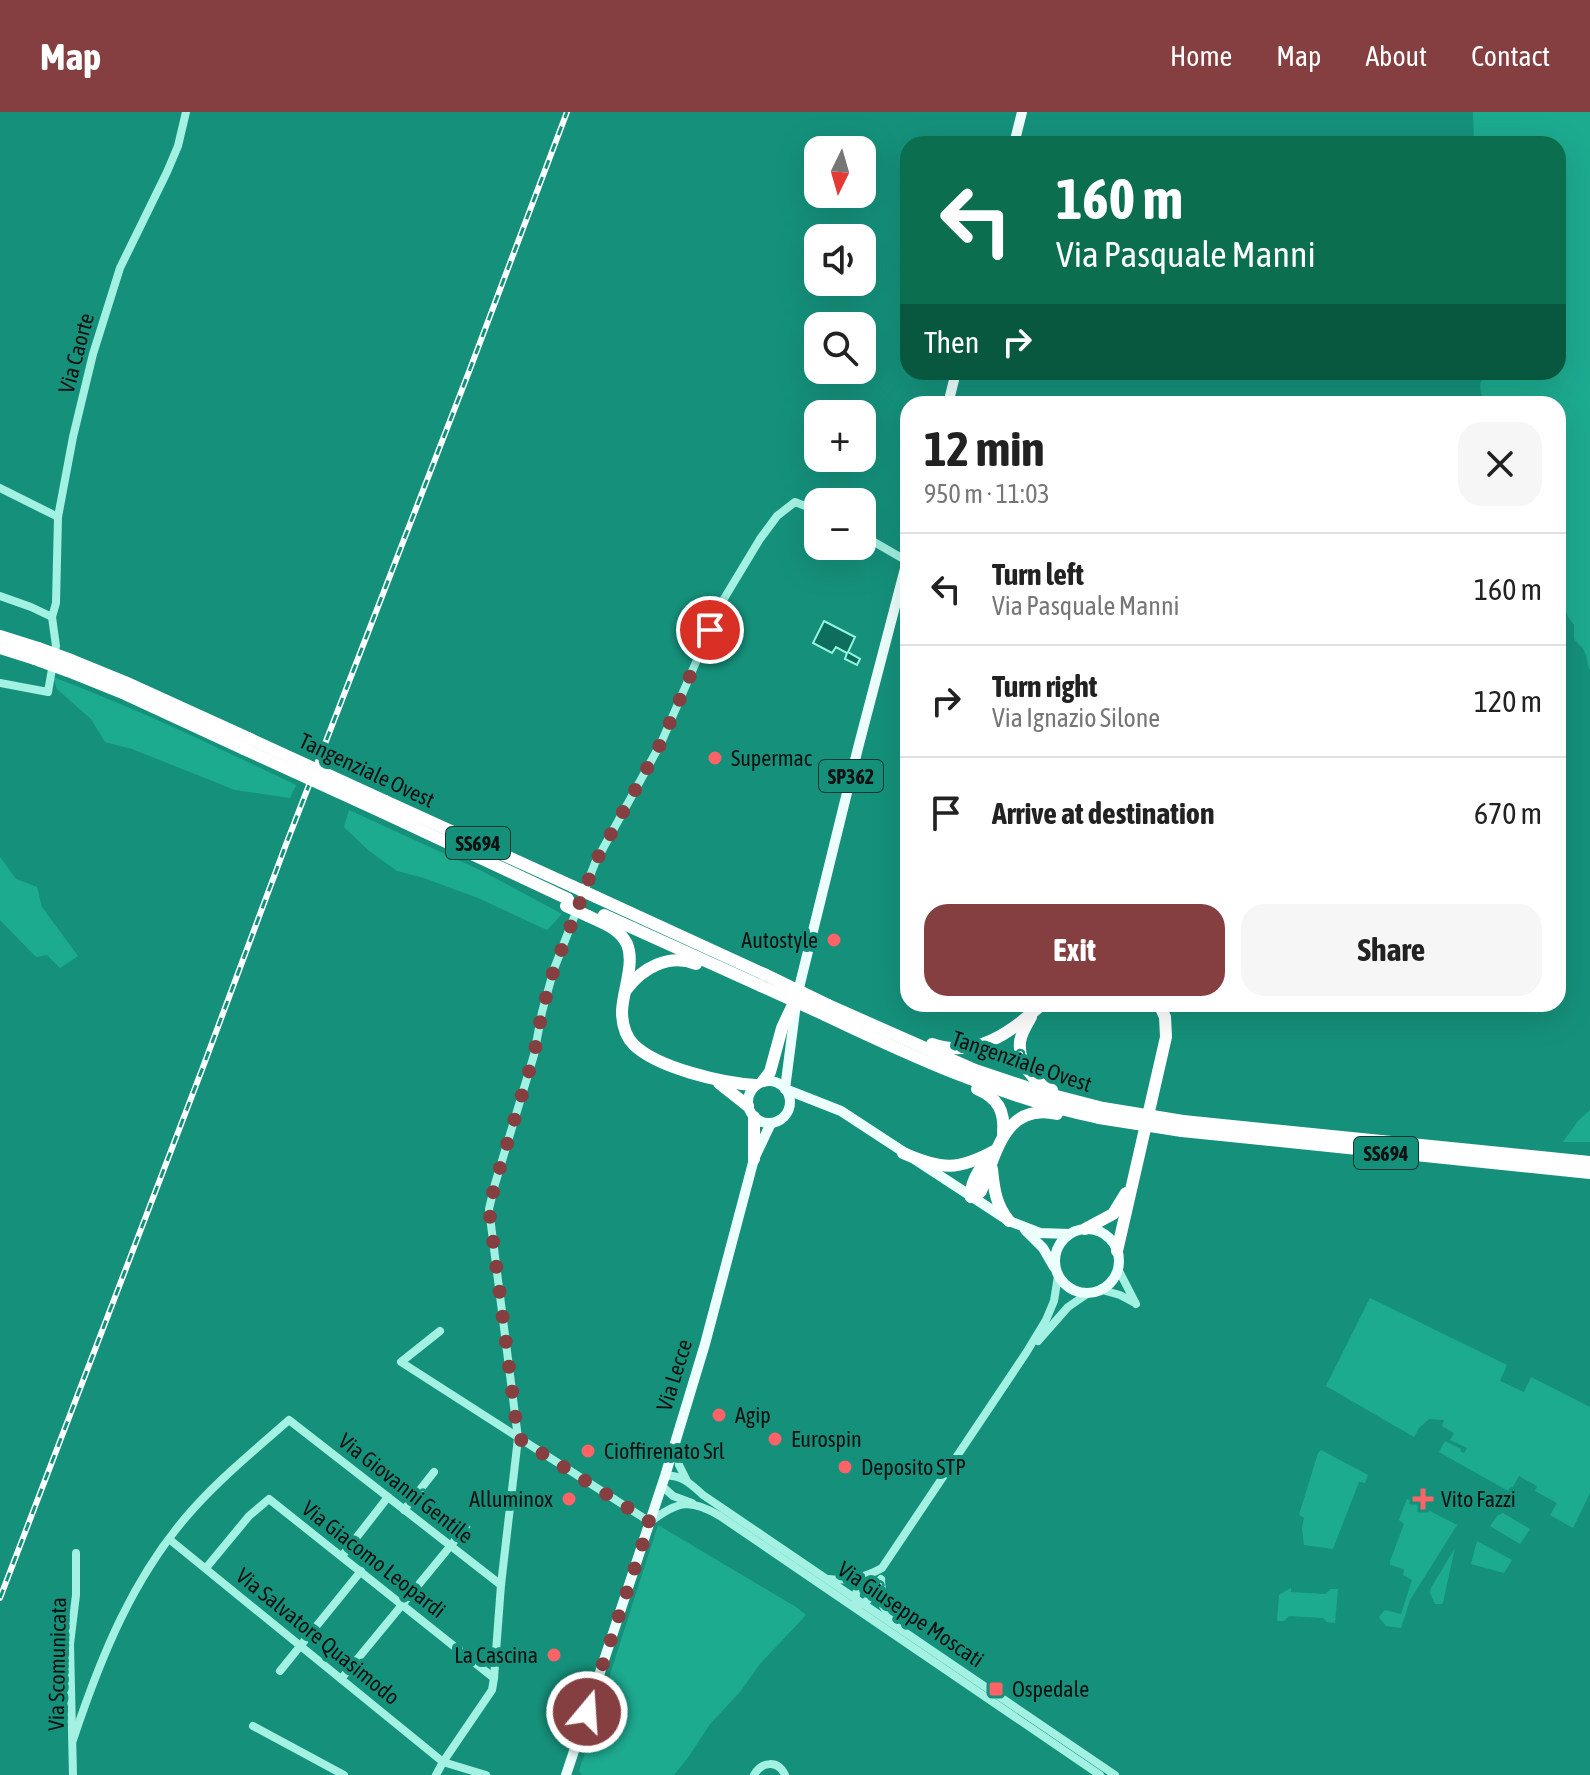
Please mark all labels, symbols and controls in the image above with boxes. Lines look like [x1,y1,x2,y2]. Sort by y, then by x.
text: Map [40,35,101,78]
text: Home [1170,40,1232,72]
text: Map [1276,40,1321,72]
text: About [1365,40,1427,72]
text: Contact [1471,40,1550,72]
north arrow [804,136,876,208]
map controls [804,136,876,560]
text: 160 m [1056,167,1183,231]
icon: left [924,168,1028,272]
button: sound [804,224,876,296]
text: Via Pasquale Manni [1056,233,1316,275]
street label: Via Caorte [53,310,99,396]
button: search [804,312,876,384]
icon: right [995,320,1039,364]
text: Then [924,325,979,359]
button: + [804,400,876,472]
text: 12 min [924,421,1045,476]
button: close [1458,422,1542,506]
text: 950 m · 11:03 [924,479,1050,509]
button: − [804,488,876,560]
text: Turn left [992,557,1084,591]
icon: left [924,567,968,611]
text: 160 m [1474,572,1542,606]
text: Via Pasquale Manni [992,591,1180,621]
pin [676,596,744,664]
icon: arrive [688,608,732,652]
text: Turn right [992,669,1098,703]
icon: right [924,679,968,723]
text: 120 m [1474,684,1542,718]
text: Via Ignazio Silone [992,703,1160,733]
street label: Tangenziale Ovest [295,727,439,813]
place label: Supermac [731,745,813,771]
marker: Supermac [706,749,724,767]
road number: SP362 [819,760,883,792]
icon: arrive [924,791,968,835]
text: Arrive at destination [992,796,1214,830]
text: 670 m [1474,796,1542,830]
road number: SS694 [446,827,510,859]
button: Exit [924,904,1225,996]
button: Share [1241,904,1542,996]
place label: Autostyle [741,927,818,953]
marker: Autostyle [825,931,843,949]
street label: Tangenziale Ovest [949,1025,1095,1097]
road number: SS694 [1354,1137,1418,1169]
street label: Via Lecce [651,1336,697,1414]
place label: Agip [735,1402,771,1428]
marker: Agip [710,1406,728,1424]
place label: Eurospin [791,1426,862,1452]
street label: Via Giovanni Gentile [333,1427,479,1549]
marker: Eurospin [766,1430,784,1448]
place label: Cioffirenato Srl [604,1438,725,1464]
marker: Cioffirenato Srl [579,1442,597,1460]
place label: Deposito STP [861,1454,966,1480]
marker: Deposito STP [836,1458,854,1476]
place label: Alluminox [469,1486,553,1512]
place label: Vito Fazzi [1441,1486,1516,1512]
marker: Vito Fazzi [1412,1488,1434,1510]
marker: Alluminox [560,1490,578,1508]
street label: Via Giacomo Leopardi [297,1495,451,1623]
street label: Via Giuseppe Moscati [833,1556,989,1672]
street label: Via Salvatore Quasimodo [231,1562,405,1710]
street label: Via Scomunicata [43,1597,71,1731]
place label: La Cascina [454,1642,538,1668]
marker: La Cascina [545,1646,563,1664]
position arrow [545,1670,629,1754]
place label: Ospedale [1012,1676,1089,1702]
marker: Ospedale [987,1680,1005,1698]

